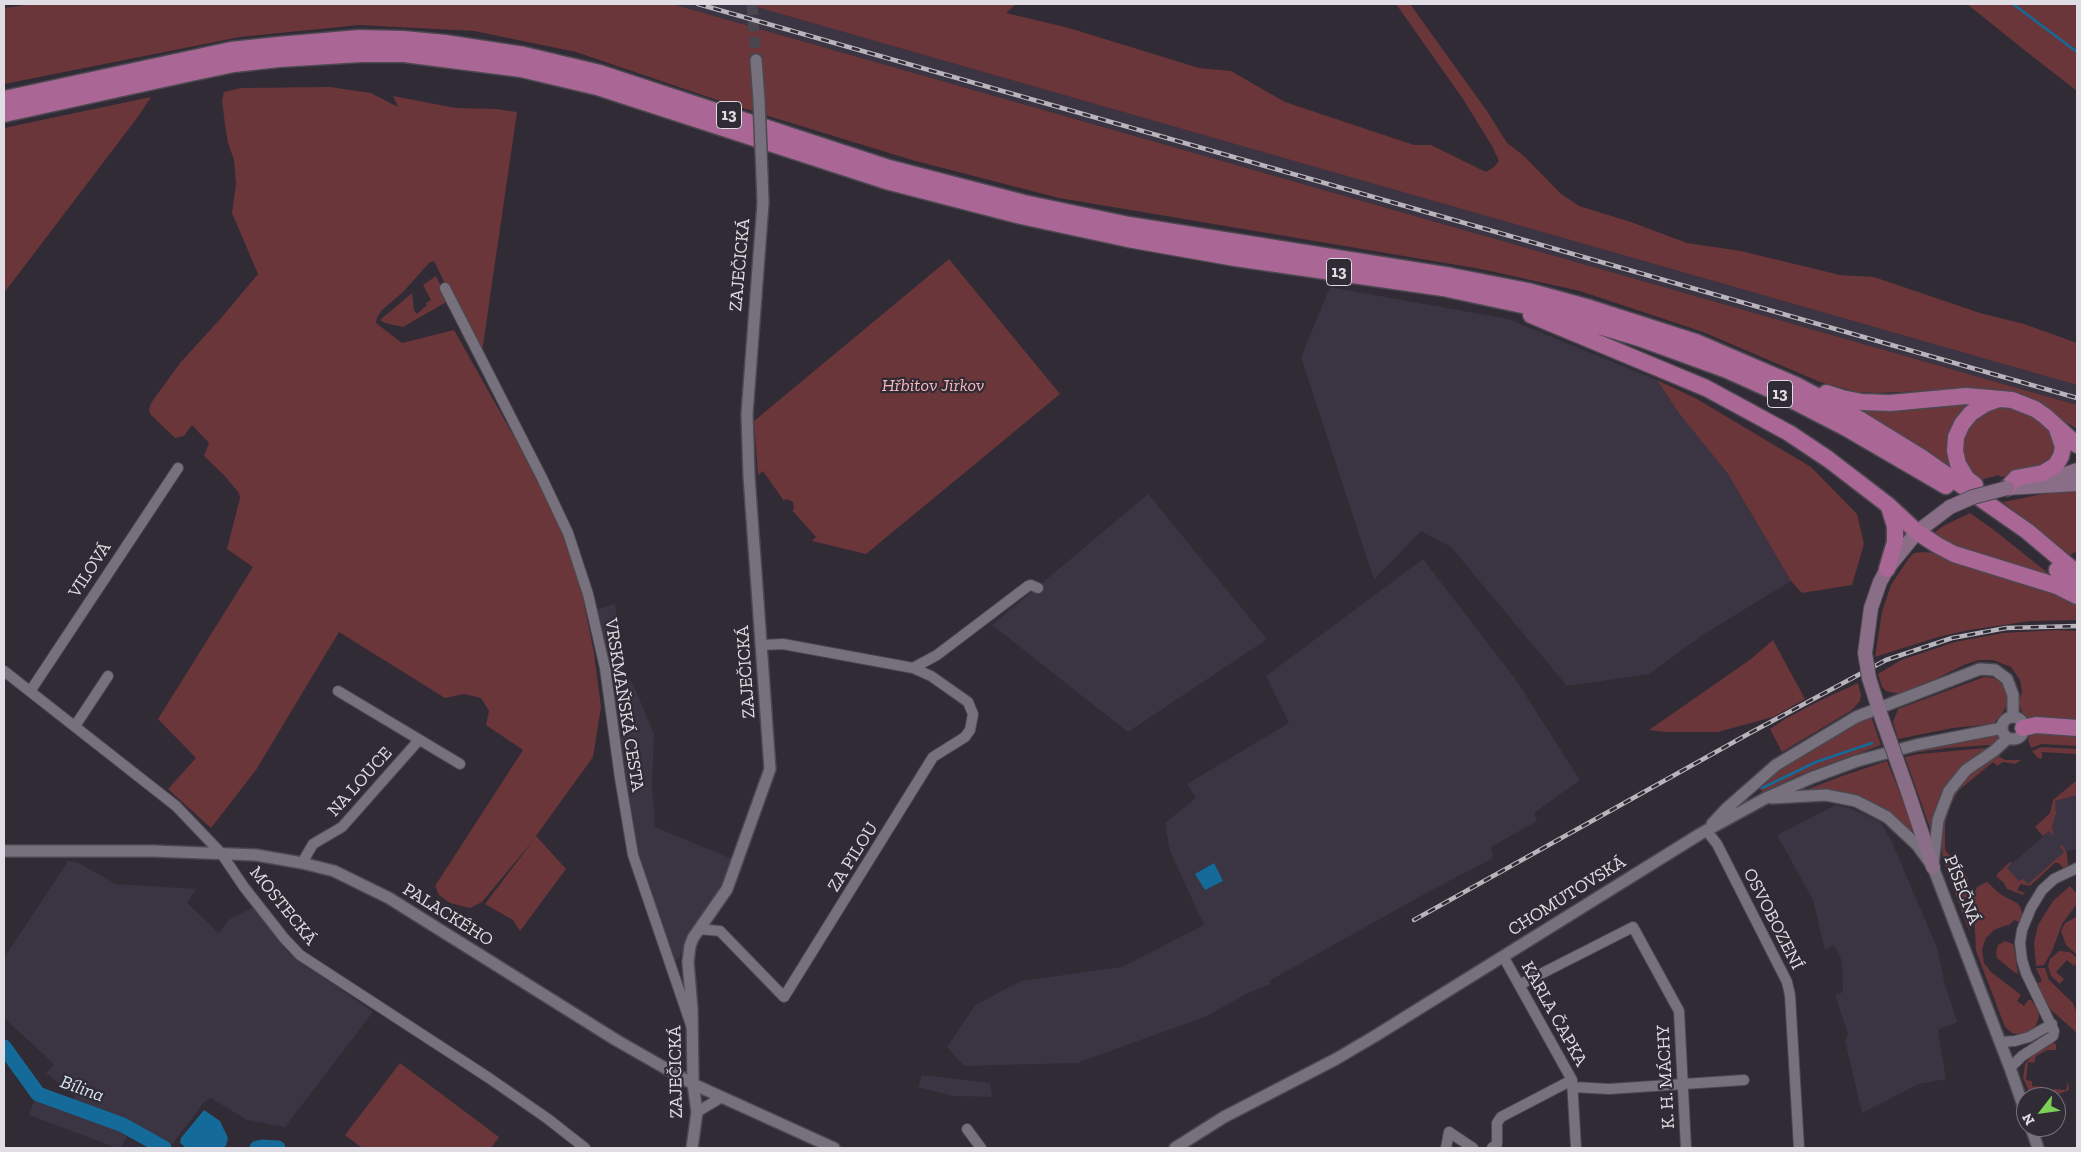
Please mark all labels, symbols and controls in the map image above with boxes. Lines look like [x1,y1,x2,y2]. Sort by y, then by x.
road number: 13 [716,102,742,128]
street label: ZAJEČICKÁ [725,218,755,312]
road number: 13 [1326,258,1352,286]
park label: Hřbitov Jirkov [882,375,984,397]
road number: 13 [1768,380,1792,408]
street label: VILOVÁ [64,538,116,602]
street label: VRSKMAŇSKÁ CESTA [600,617,648,793]
street label: ZAJEČICKÁ [732,625,760,719]
street label: NA LOUCE [323,743,397,821]
street label: ZA PILOU [823,818,883,896]
street label: CHOMUTOVSKÁ [1504,851,1630,941]
street label: PÍSEČNÁ [1939,852,1985,928]
street label: MOSTECKÁ [245,862,321,950]
street label: OSVOBOZENÍ [1738,865,1808,973]
street label: PALACKÉHO [399,879,497,951]
street label: KARLA ČAPKA [1516,958,1592,1070]
street label: K. H. MÁCHY [1652,1024,1680,1130]
street label: ZAJEČICKÁ [664,1025,688,1119]
water label: Bílina [57,1071,107,1107]
north arrow [2016,1087,2066,1137]
text: N [2018,1110,2038,1128]

